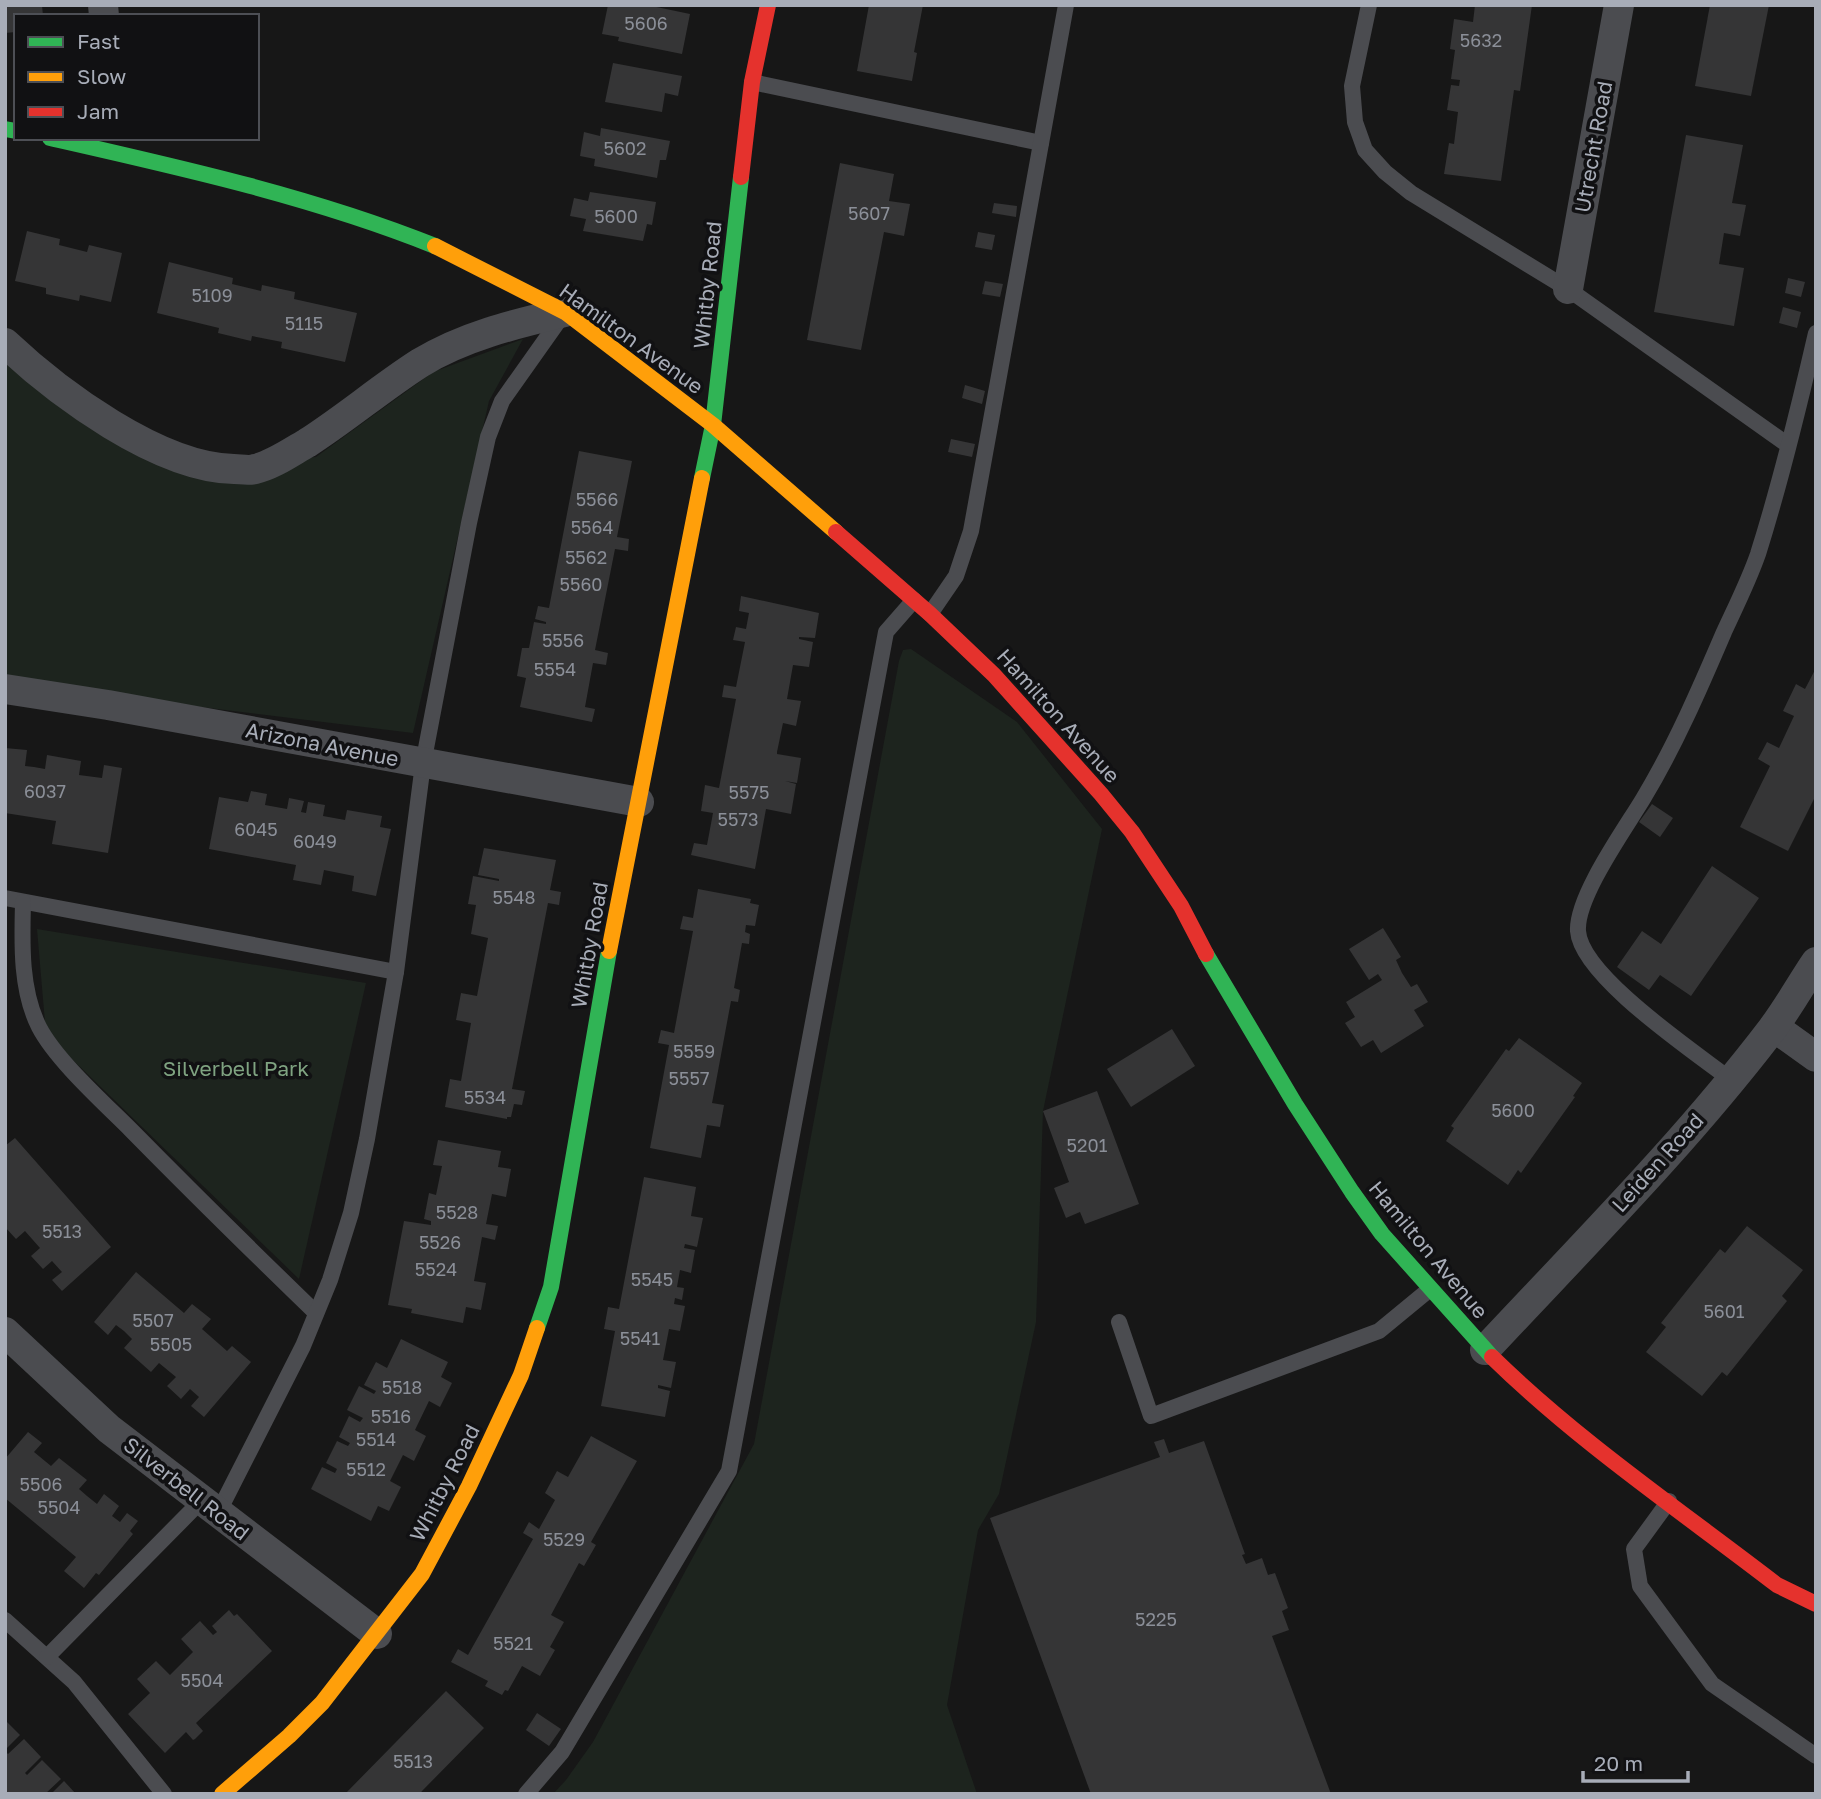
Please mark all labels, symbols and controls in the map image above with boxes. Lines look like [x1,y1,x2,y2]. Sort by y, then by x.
house number: 5606 [624,12,668,34]
legend [14,14,259,140]
text: Fast [77,28,120,54]
house number: 5632 [1460,29,1502,51]
text: Slow [77,63,126,89]
street label: Utrecht Road [1569,79,1617,215]
text: Jam [77,98,119,124]
house number: 5602 [604,137,646,159]
house number: 5607 [848,202,890,224]
house number: 5600 [594,205,638,227]
street label: Whitby Road [687,220,727,350]
street label: Hamilton Avenue [555,277,709,399]
house number: 5109 [191,284,233,306]
house number: 5115 [285,312,323,334]
house number: 5566 [576,488,618,510]
house number: 5564 [571,516,613,538]
house number: 5562 [565,546,607,568]
house number: 5560 [560,573,602,595]
house number: 5556 [542,629,584,651]
street label: Hamilton Avenue [992,643,1126,788]
house number: 5554 [534,658,576,680]
street label: Arizona Avenue [243,716,401,772]
house number: 6037 [24,780,66,802]
house number: 5575 [729,781,769,803]
house number: 5573 [718,808,758,830]
house number: 6045 [234,818,278,840]
house number: 6049 [293,830,337,852]
street label: Whitby Road [565,880,613,1010]
house number: 5548 [493,886,535,908]
house number: 5559 [673,1040,715,1062]
park label: Silverbell Park [163,1055,309,1081]
house number: 5557 [669,1067,709,1089]
house number: 5534 [464,1086,506,1108]
house number: 5600 [1491,1099,1535,1121]
street label: Leiden Road [1606,1107,1708,1217]
house number: 5201 [1067,1134,1108,1156]
street label: Hamilton Avenue [1364,1175,1494,1323]
house number: 5528 [436,1201,478,1223]
house number: 5513 [42,1220,82,1242]
house number: 5526 [419,1231,461,1253]
house number: 5524 [415,1258,457,1280]
house number: 5545 [631,1268,673,1290]
house number: 5601 [1703,1300,1745,1322]
house number: 5507 [132,1309,174,1331]
house number: 5541 [620,1327,661,1349]
house number: 5505 [150,1333,192,1355]
house number: 5518 [382,1376,422,1398]
house number: 5516 [371,1405,411,1427]
street label: Whitby Road [403,1420,485,1546]
house number: 5514 [356,1428,396,1450]
street label: Silverbell Road [119,1431,255,1545]
house number: 5512 [346,1458,386,1480]
house number: 5506 [20,1473,62,1495]
house number: 5504 [37,1496,81,1518]
house number: 5529 [543,1528,585,1550]
house number: 5225 [1135,1608,1177,1630]
house number: 5521 [493,1632,533,1654]
house number: 5504 [180,1669,224,1691]
scale bar [1583,1740,1688,1784]
house number: 5513 [393,1750,433,1772]
text: 20 m [1594,1750,1643,1776]

